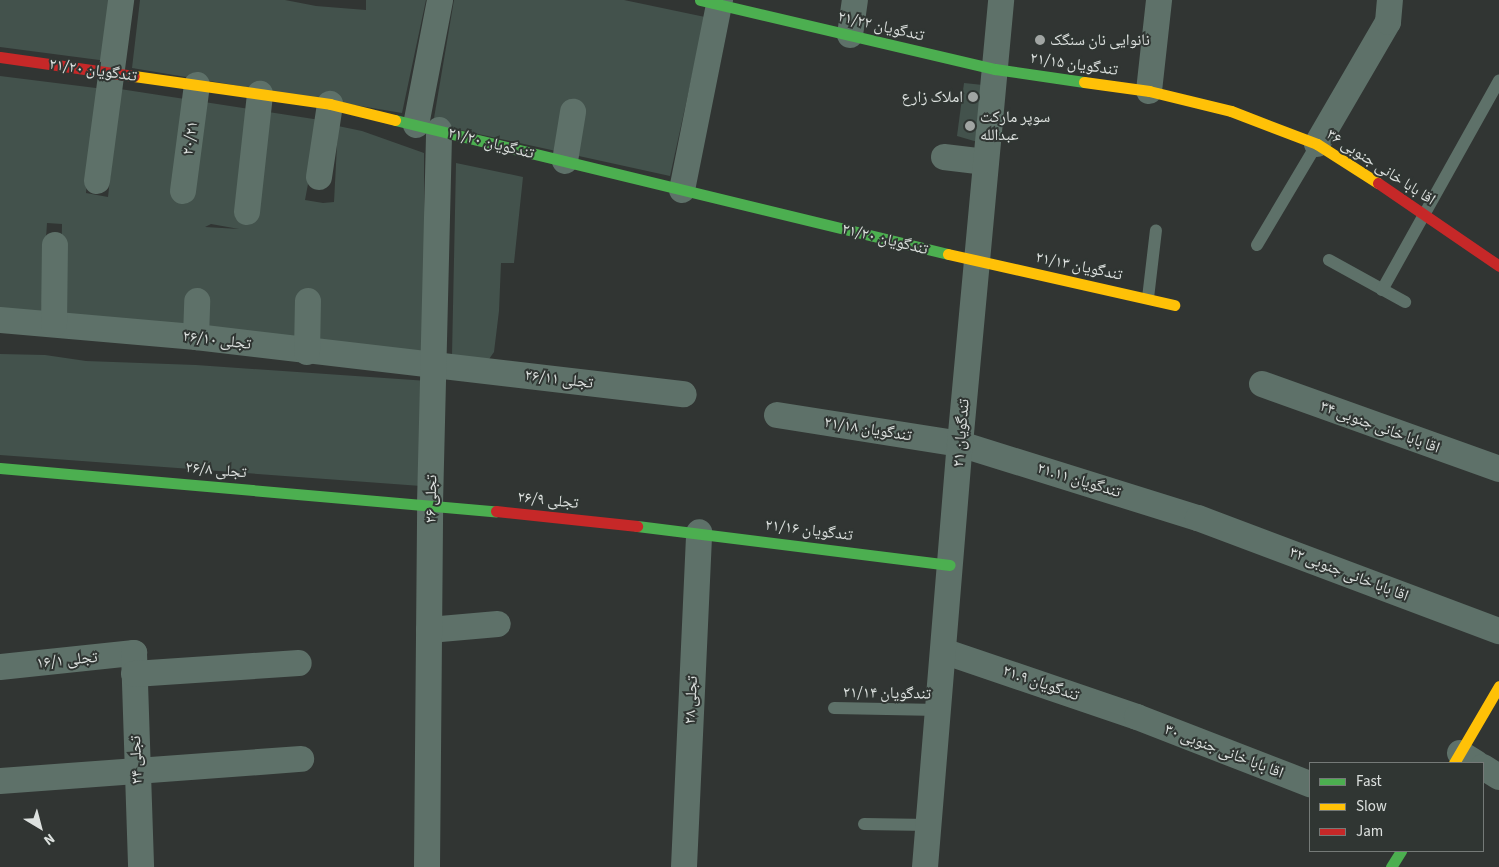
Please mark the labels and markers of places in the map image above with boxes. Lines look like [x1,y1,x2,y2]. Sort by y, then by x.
place label: نانوایی نان سنگک [1050,30,1150,50]
marker: نانوایی نان سنگک [1034,34,1046,46]
place label: املاک زارع [902,87,963,107]
marker: املاک زارع [967,91,979,103]
place label: سوپر مارکت عبدالله [980,107,1050,145]
marker: سوپر مارکت عبدالله [964,120,976,132]

